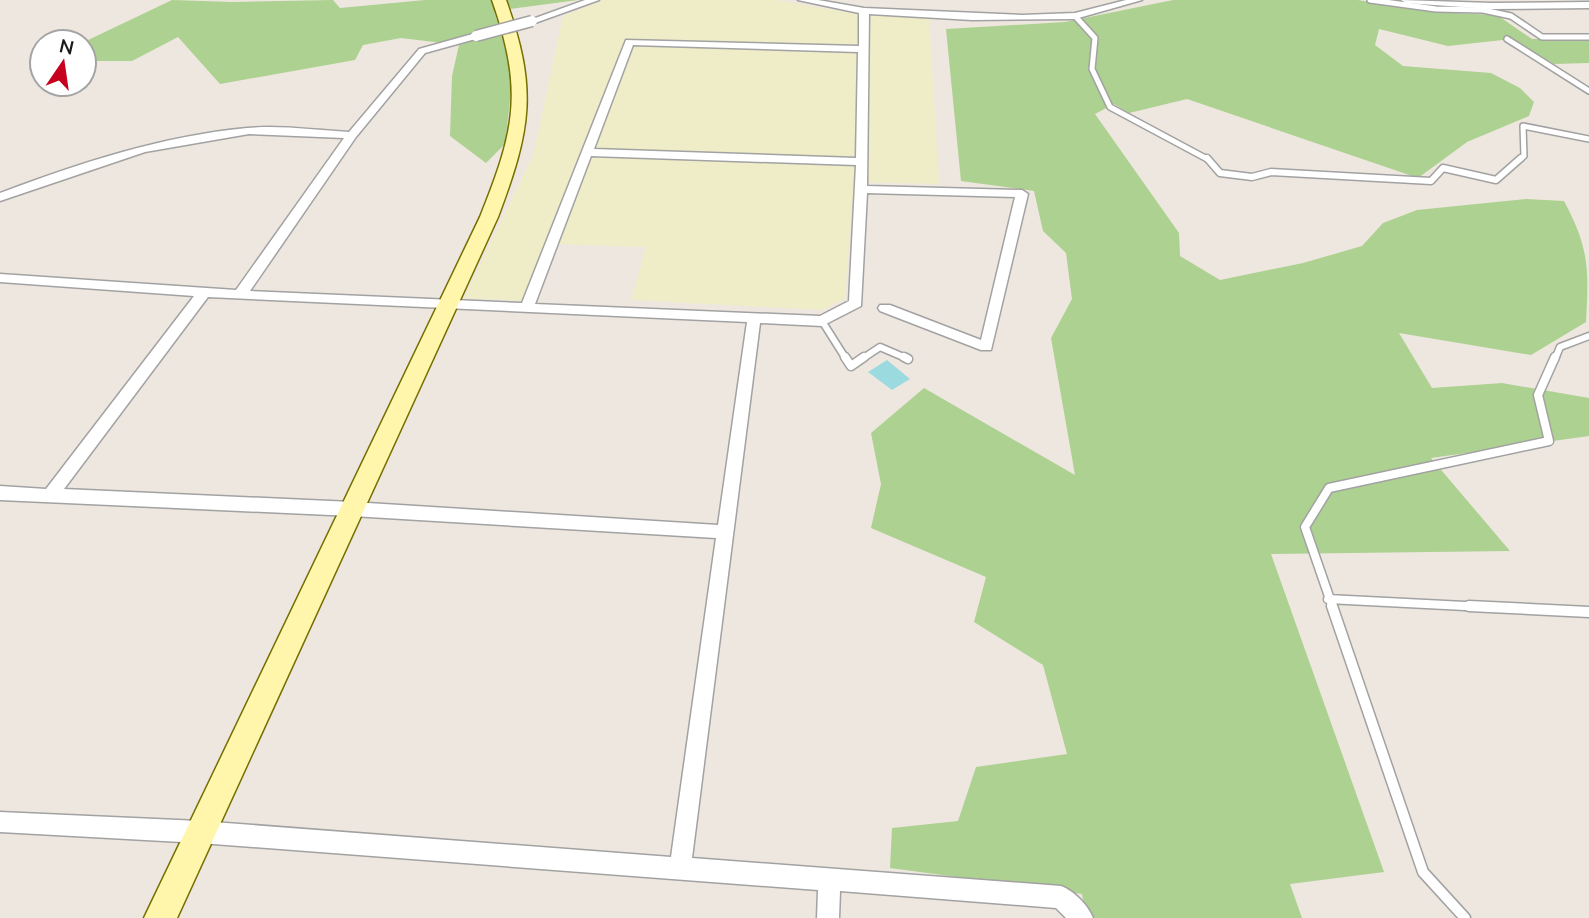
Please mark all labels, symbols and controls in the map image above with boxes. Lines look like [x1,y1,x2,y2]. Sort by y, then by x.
north arrow [28,28,98,98]
text: N [57,33,76,62]

